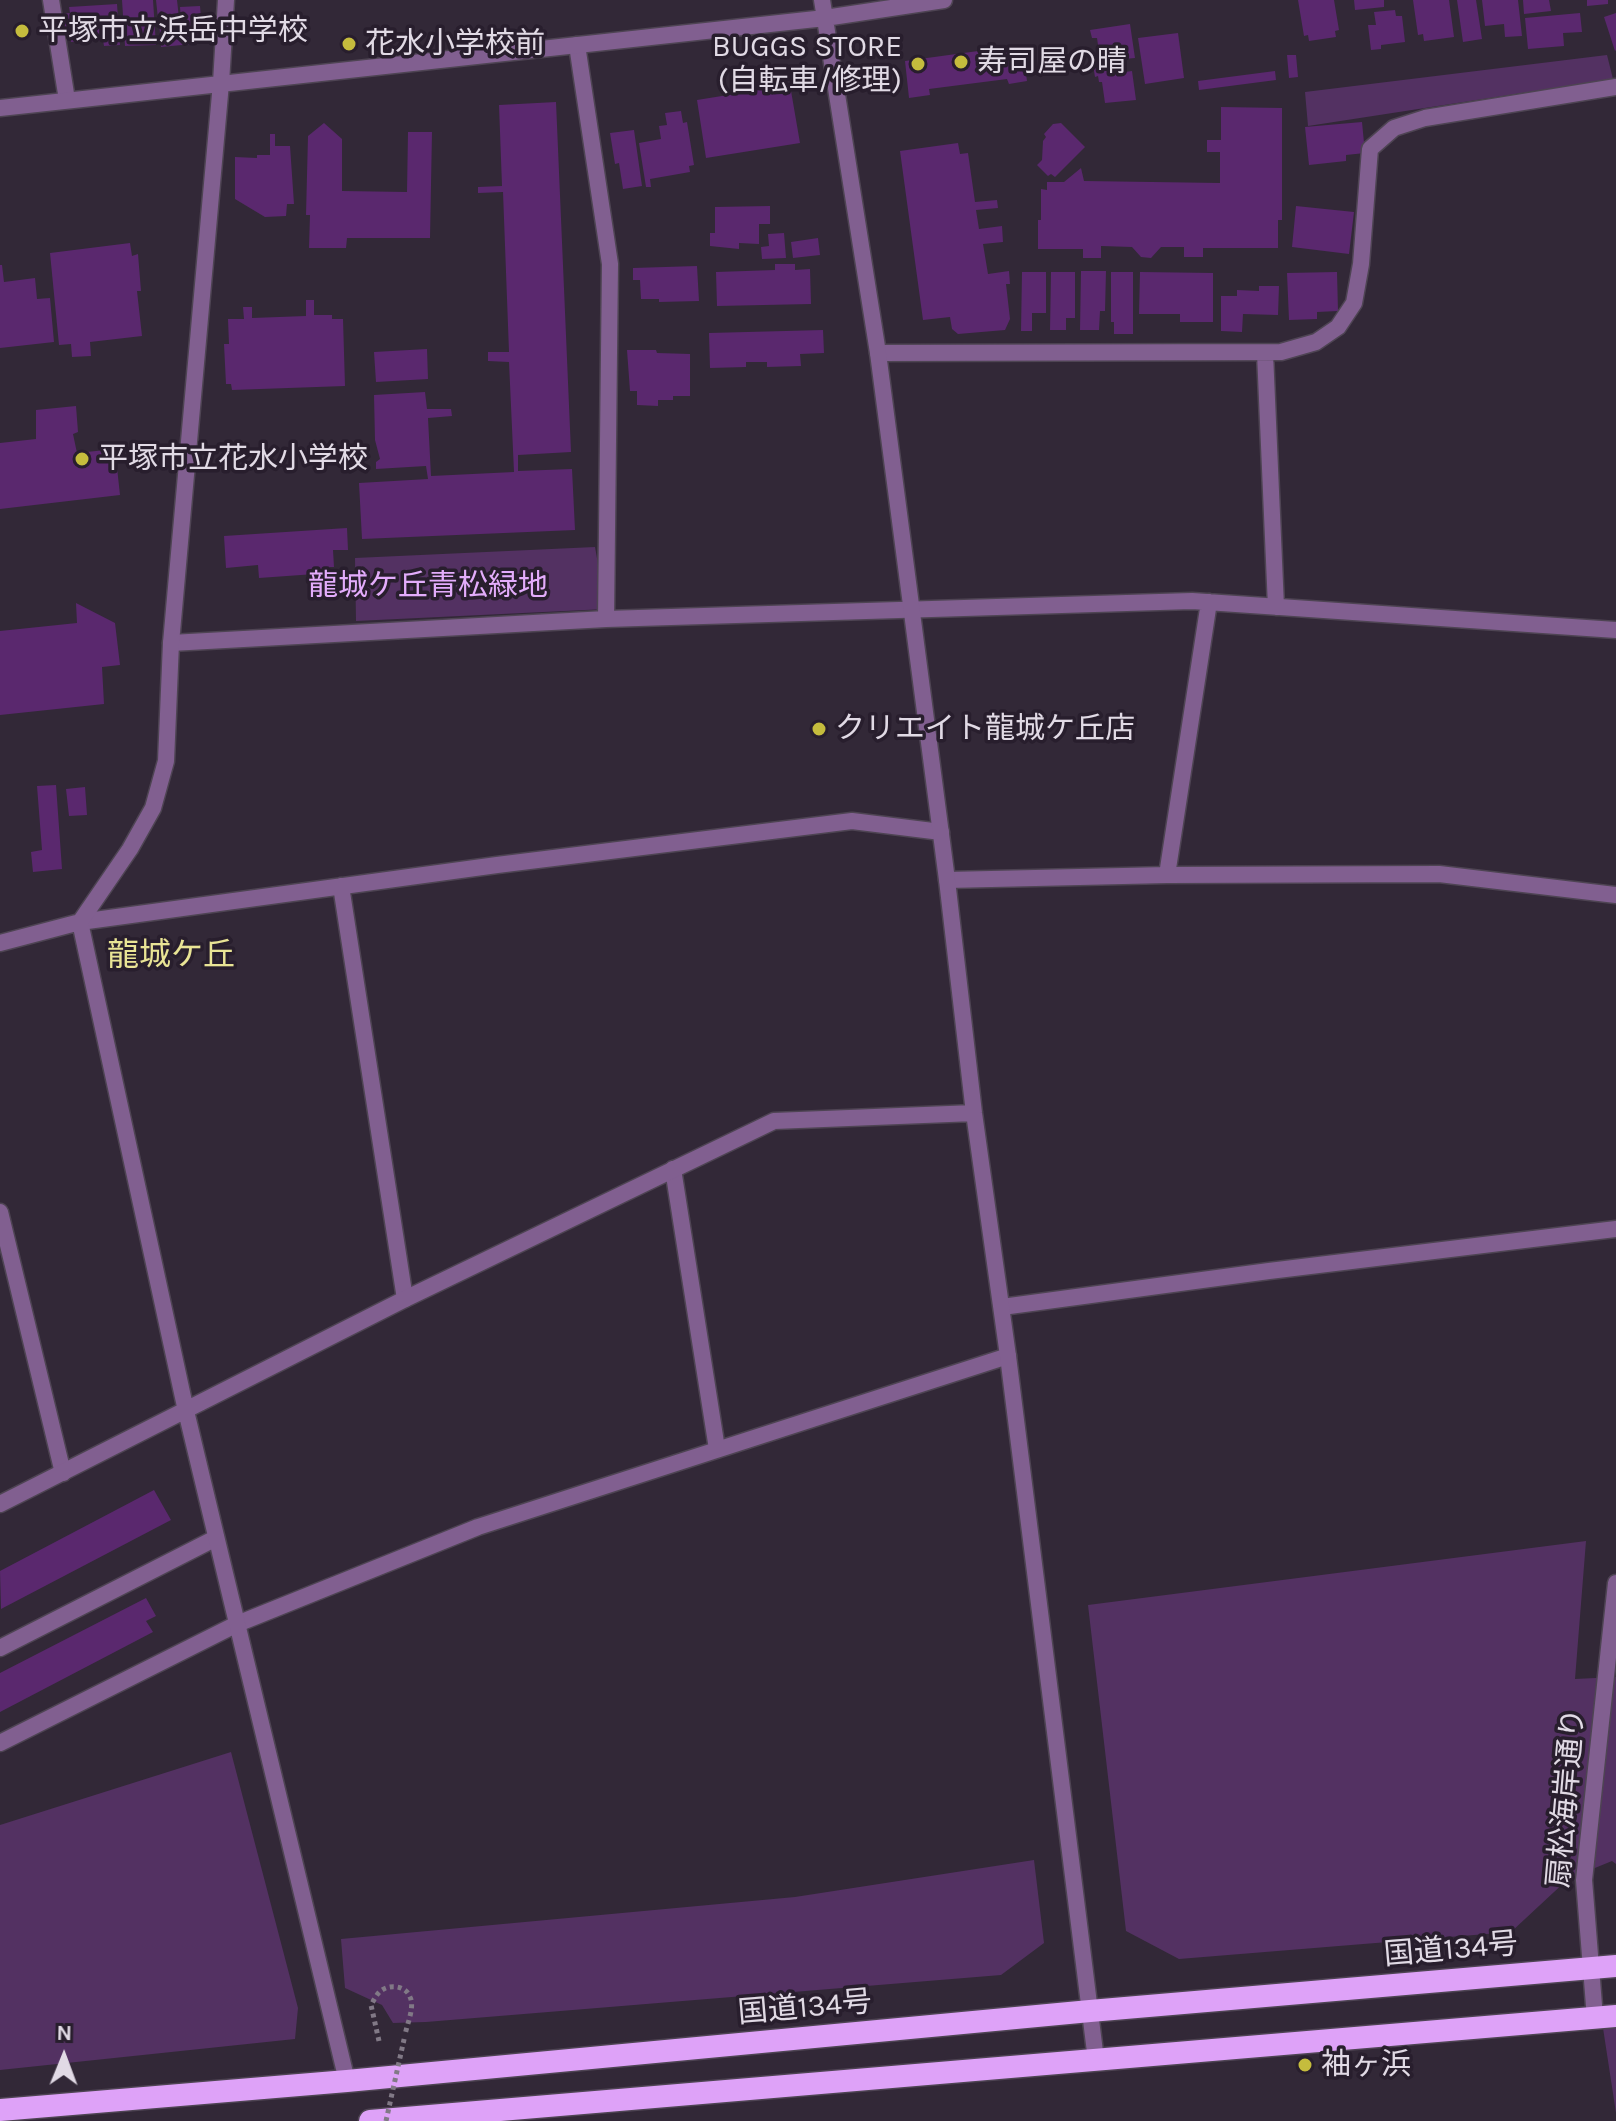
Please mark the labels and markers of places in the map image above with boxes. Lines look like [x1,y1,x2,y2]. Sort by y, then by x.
place label: 平塚市立浜岳中学校 [38,13,308,49]
marker: 平塚市立浜岳中学校 [13,22,31,40]
place label: 花水小学校前 [365,26,545,62]
place label: BUGGS STORE (自転車/修理) [712,29,902,100]
marker: 花水小学校前 [340,35,358,53]
place label: 寿司屋の晴 [977,44,1127,80]
marker: 寿司屋の晴 [952,53,970,71]
marker: BUGGS STORE (自転車/修理) [909,55,927,73]
place label: 平塚市立花水小学校 [98,441,368,477]
marker: 平塚市立花水小学校 [73,450,91,468]
place label: クリエイト龍城ケ丘店 [835,711,1135,747]
marker: クリエイト龍城ケ丘店 [810,720,828,738]
place label: 袖ヶ浜 [1321,2047,1411,2083]
marker: 袖ヶ浜 [1296,2056,1314,2074]

